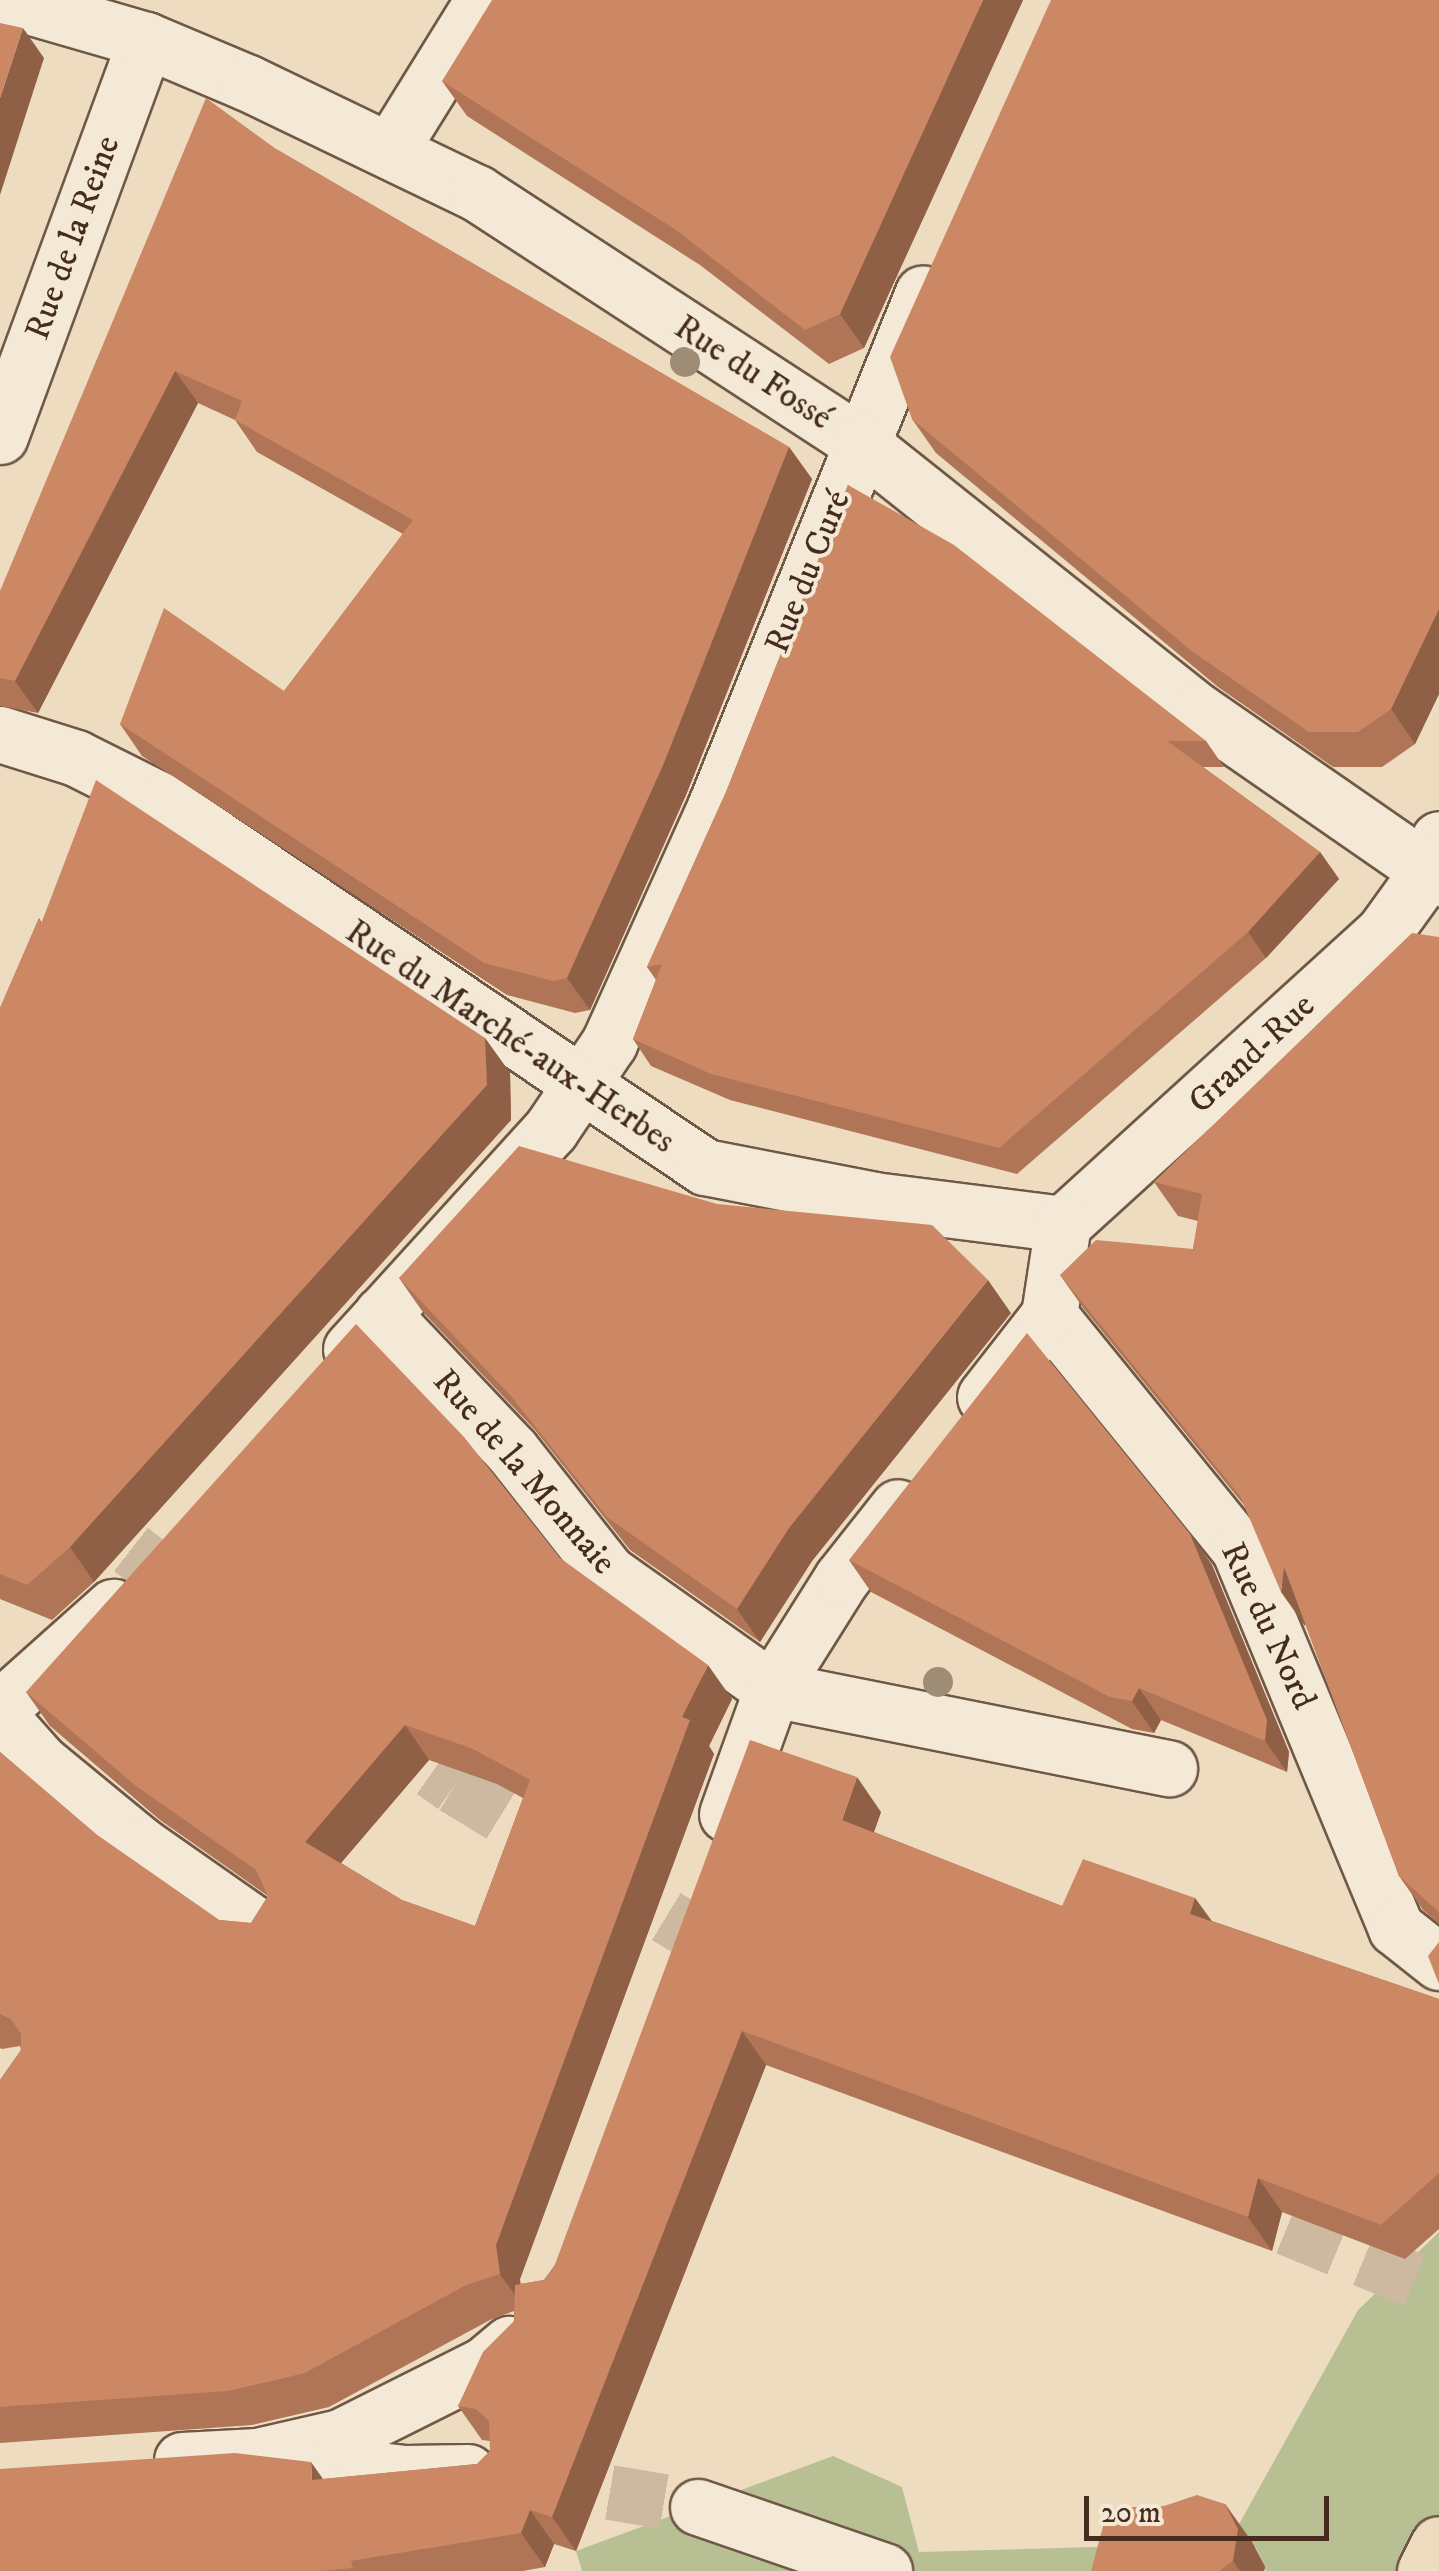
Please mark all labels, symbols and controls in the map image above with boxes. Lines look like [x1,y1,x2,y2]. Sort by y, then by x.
street label: Rue de la Reine [17,130,129,346]
street label: Rue du Fossé [666,307,840,439]
street label: Rue du Curé [756,485,860,659]
street label: Rue du Marché-aux-Herbes [337,911,683,1163]
street label: Grand-Rue [1180,985,1324,1123]
street label: Rue de la Monnaie [424,1361,624,1583]
street label: Rue du Nord [1211,1536,1325,1716]
scale bar [1089,2476,1334,2538]
text: 20 m [1101,2495,1161,2532]

